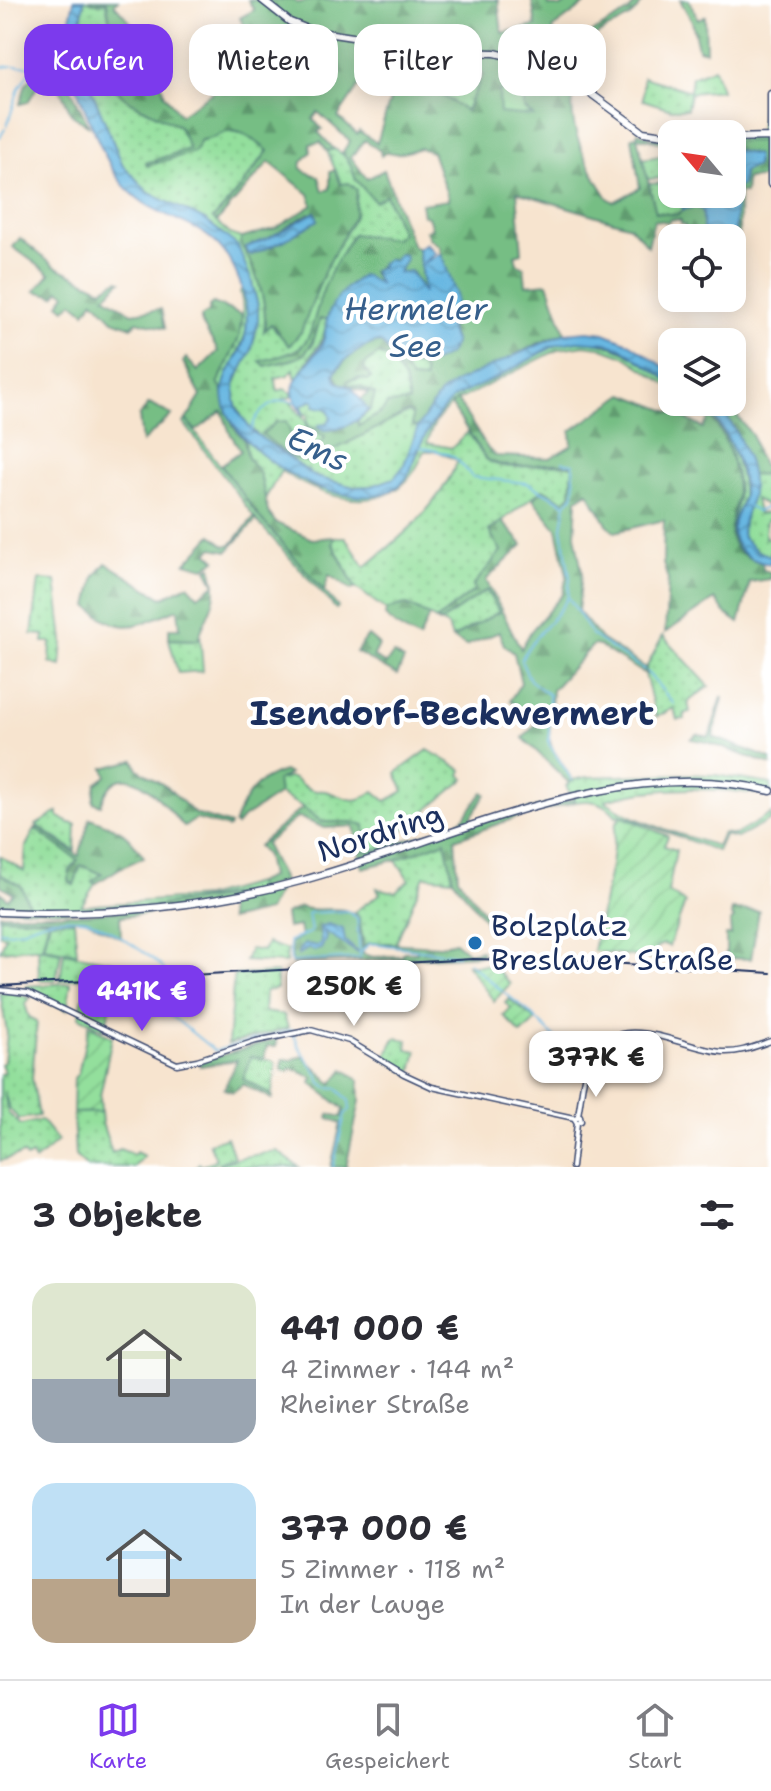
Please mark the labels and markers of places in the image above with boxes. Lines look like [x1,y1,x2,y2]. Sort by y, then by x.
place label: Bolzplatz Breslauer Straße [491,905,734,980]
marker: Bolzplatz Breslauer Straße [466,934,484,952]
pin: 250K € [289,960,419,1028]
pin: 441K € [77,965,207,1033]
pin: 377K € [531,1031,661,1099]

